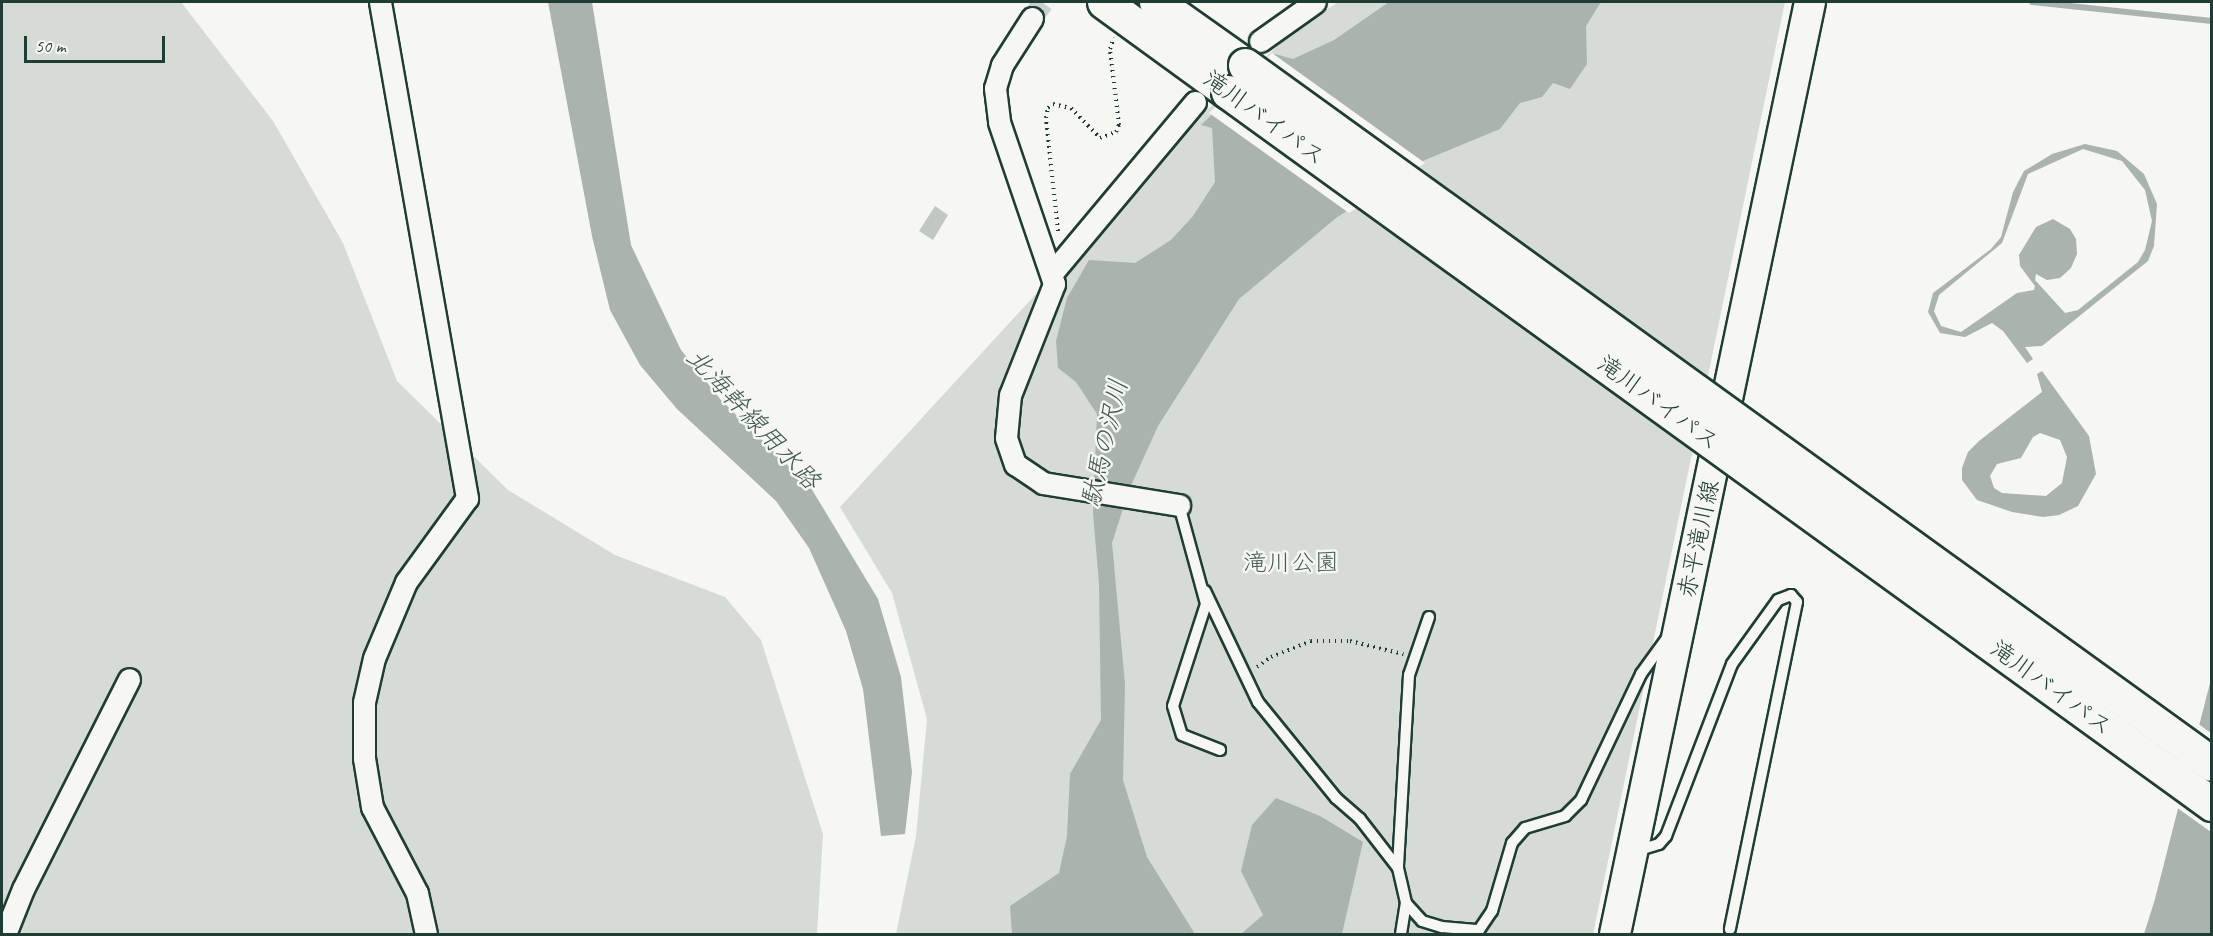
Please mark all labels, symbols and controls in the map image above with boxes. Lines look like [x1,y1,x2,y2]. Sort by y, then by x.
scale bar [27,24,168,62]
text: 50 m [35,35,66,57]
street label: 滝川バイパス [1197,64,1331,172]
water label: 北海幹線用水路 [680,342,826,496]
street label: 滝川バイパス [1591,349,1725,457]
water label: 駄馬の沢川 [1075,376,1135,510]
street label: 赤平滝川線 [1672,477,1726,601]
park label: 滝川公園 [1243,549,1339,577]
street label: 滝川バイパス [1984,634,2118,742]

